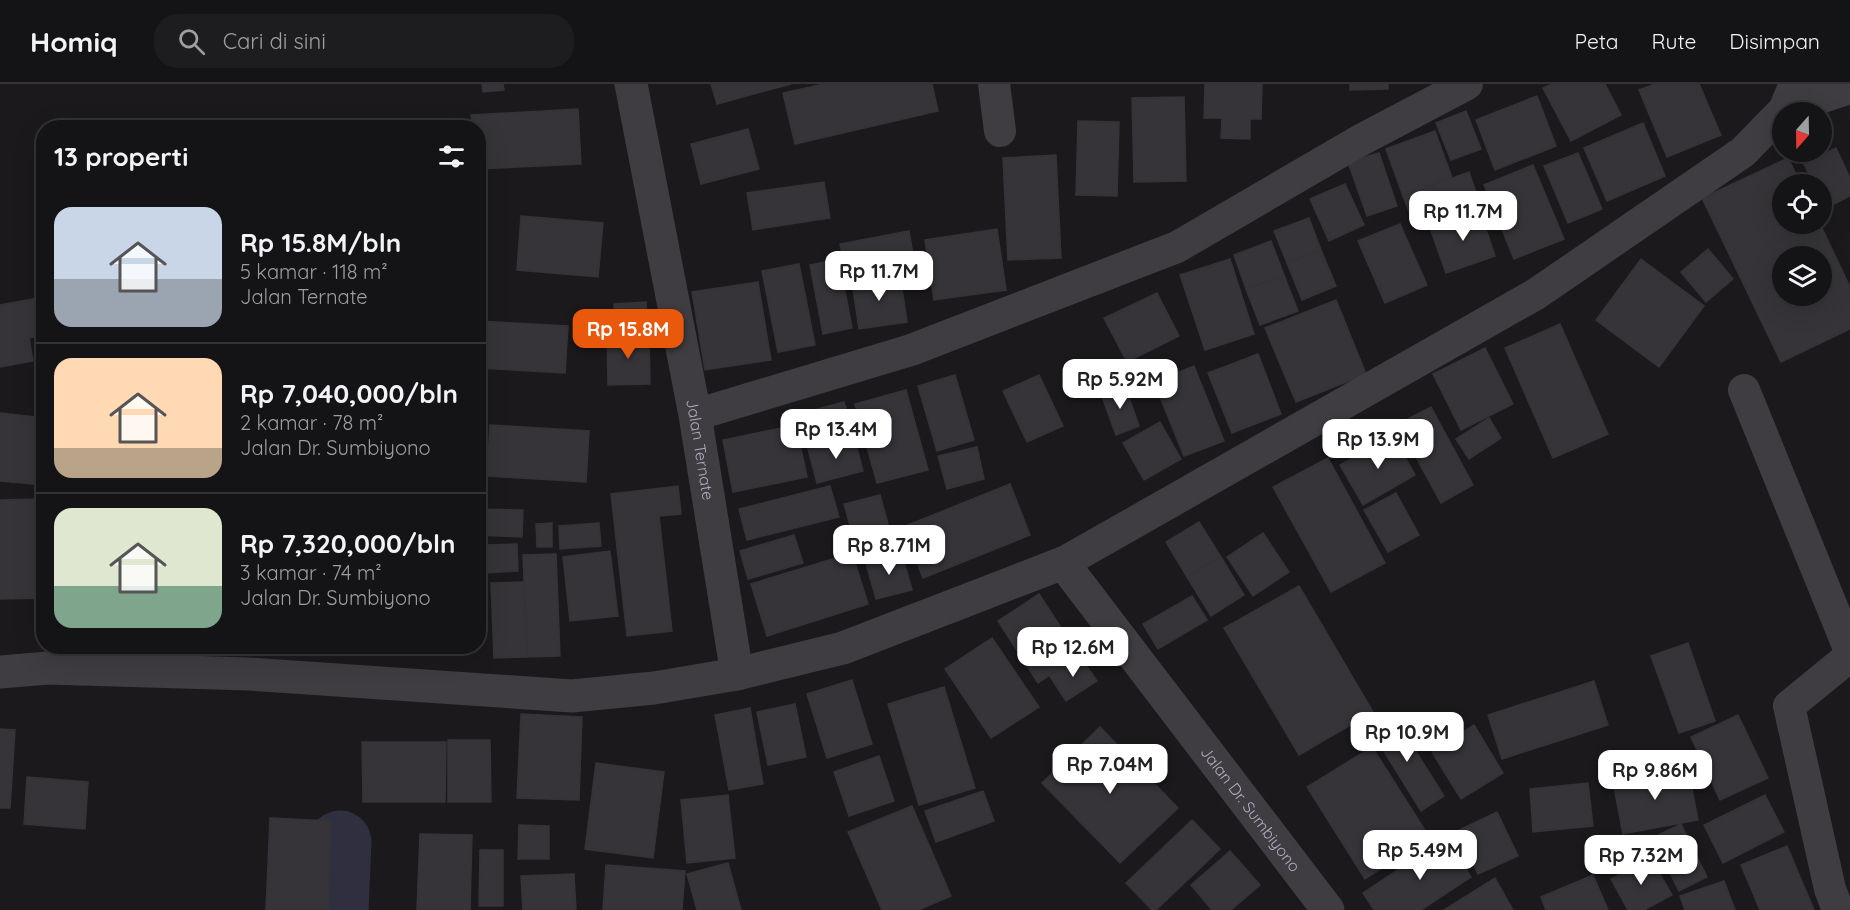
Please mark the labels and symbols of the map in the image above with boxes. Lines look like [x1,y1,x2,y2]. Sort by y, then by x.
north arrow [1772,102,1832,162]
pin: Rp 11.7M [1401,191,1525,242]
pin: Rp 11.7M [817,251,941,302]
pin: Rp 15.8M [566,309,690,360]
pin: Rp 5.92M [1058,359,1182,410]
street label: Jalan Ternate [682,397,719,501]
pin: Rp 13.4M [774,409,898,460]
pin: Rp 13.9M [1316,419,1440,470]
pin: Rp 8.71M [827,525,951,576]
pin: Rp 12.6M [1011,627,1135,678]
pin: Rp 10.9M [1345,712,1469,763]
street label: Jalan Dr. Sumbiyono [1197,742,1305,876]
pin: Rp 7.04M [1048,744,1172,795]
pin: Rp 9.86M [1593,750,1717,801]
pin: Rp 5.49M [1358,830,1482,881]
pin: Rp 7.32M [1579,835,1703,886]

